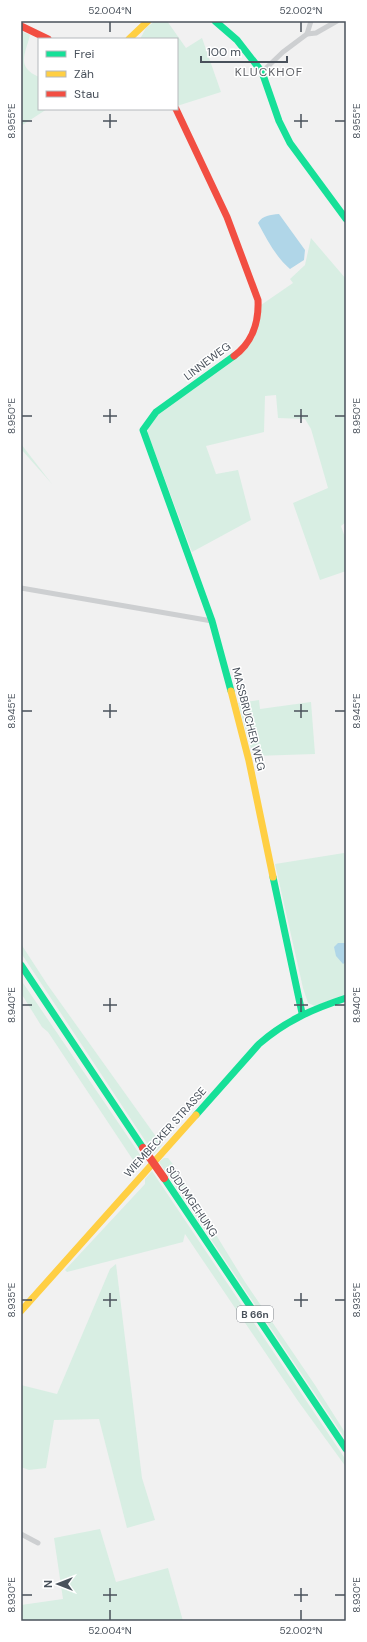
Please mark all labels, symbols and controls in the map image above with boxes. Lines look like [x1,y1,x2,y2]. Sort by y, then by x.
text: 52.004°N [88,4,132,17]
text: 52.002°N [280,4,323,17]
legend [38,38,178,110]
scale bar [201,38,287,64]
text: 100 m [207,44,241,60]
text: Frei [74,46,94,62]
district label: KLUCKHOF [235,64,303,80]
text: Zäh [74,66,94,82]
text: Stau [74,86,99,102]
text: 8.955°E [5,103,18,139]
text: 8.955°E [350,103,363,139]
street label: LINNEWEG [181,339,233,383]
text: 8.950°E [5,398,18,434]
text: 8.950°E [350,398,363,434]
street label: MASSBRUCHER WEG [229,666,269,772]
text: 8.945°E [5,693,18,729]
text: 8.945°E [350,693,363,729]
text: 8.940°E [5,987,18,1023]
text: 8.940°E [350,987,363,1023]
street label: WIEMBECKER STRASSE [121,1084,209,1180]
street label: SÜDUMGEHUNG [163,1163,221,1239]
text: 8.935°E [5,1282,18,1317]
text: 8.935°E [350,1282,363,1317]
road number: B 66n [237,1306,273,1322]
north arrow [38,1564,78,1604]
text: 8.930°E [5,1577,18,1613]
text: 8.930°E [350,1577,363,1613]
text: N [41,1580,55,1588]
text: 52.004°N [88,1624,132,1637]
text: 52.002°N [280,1624,323,1637]

